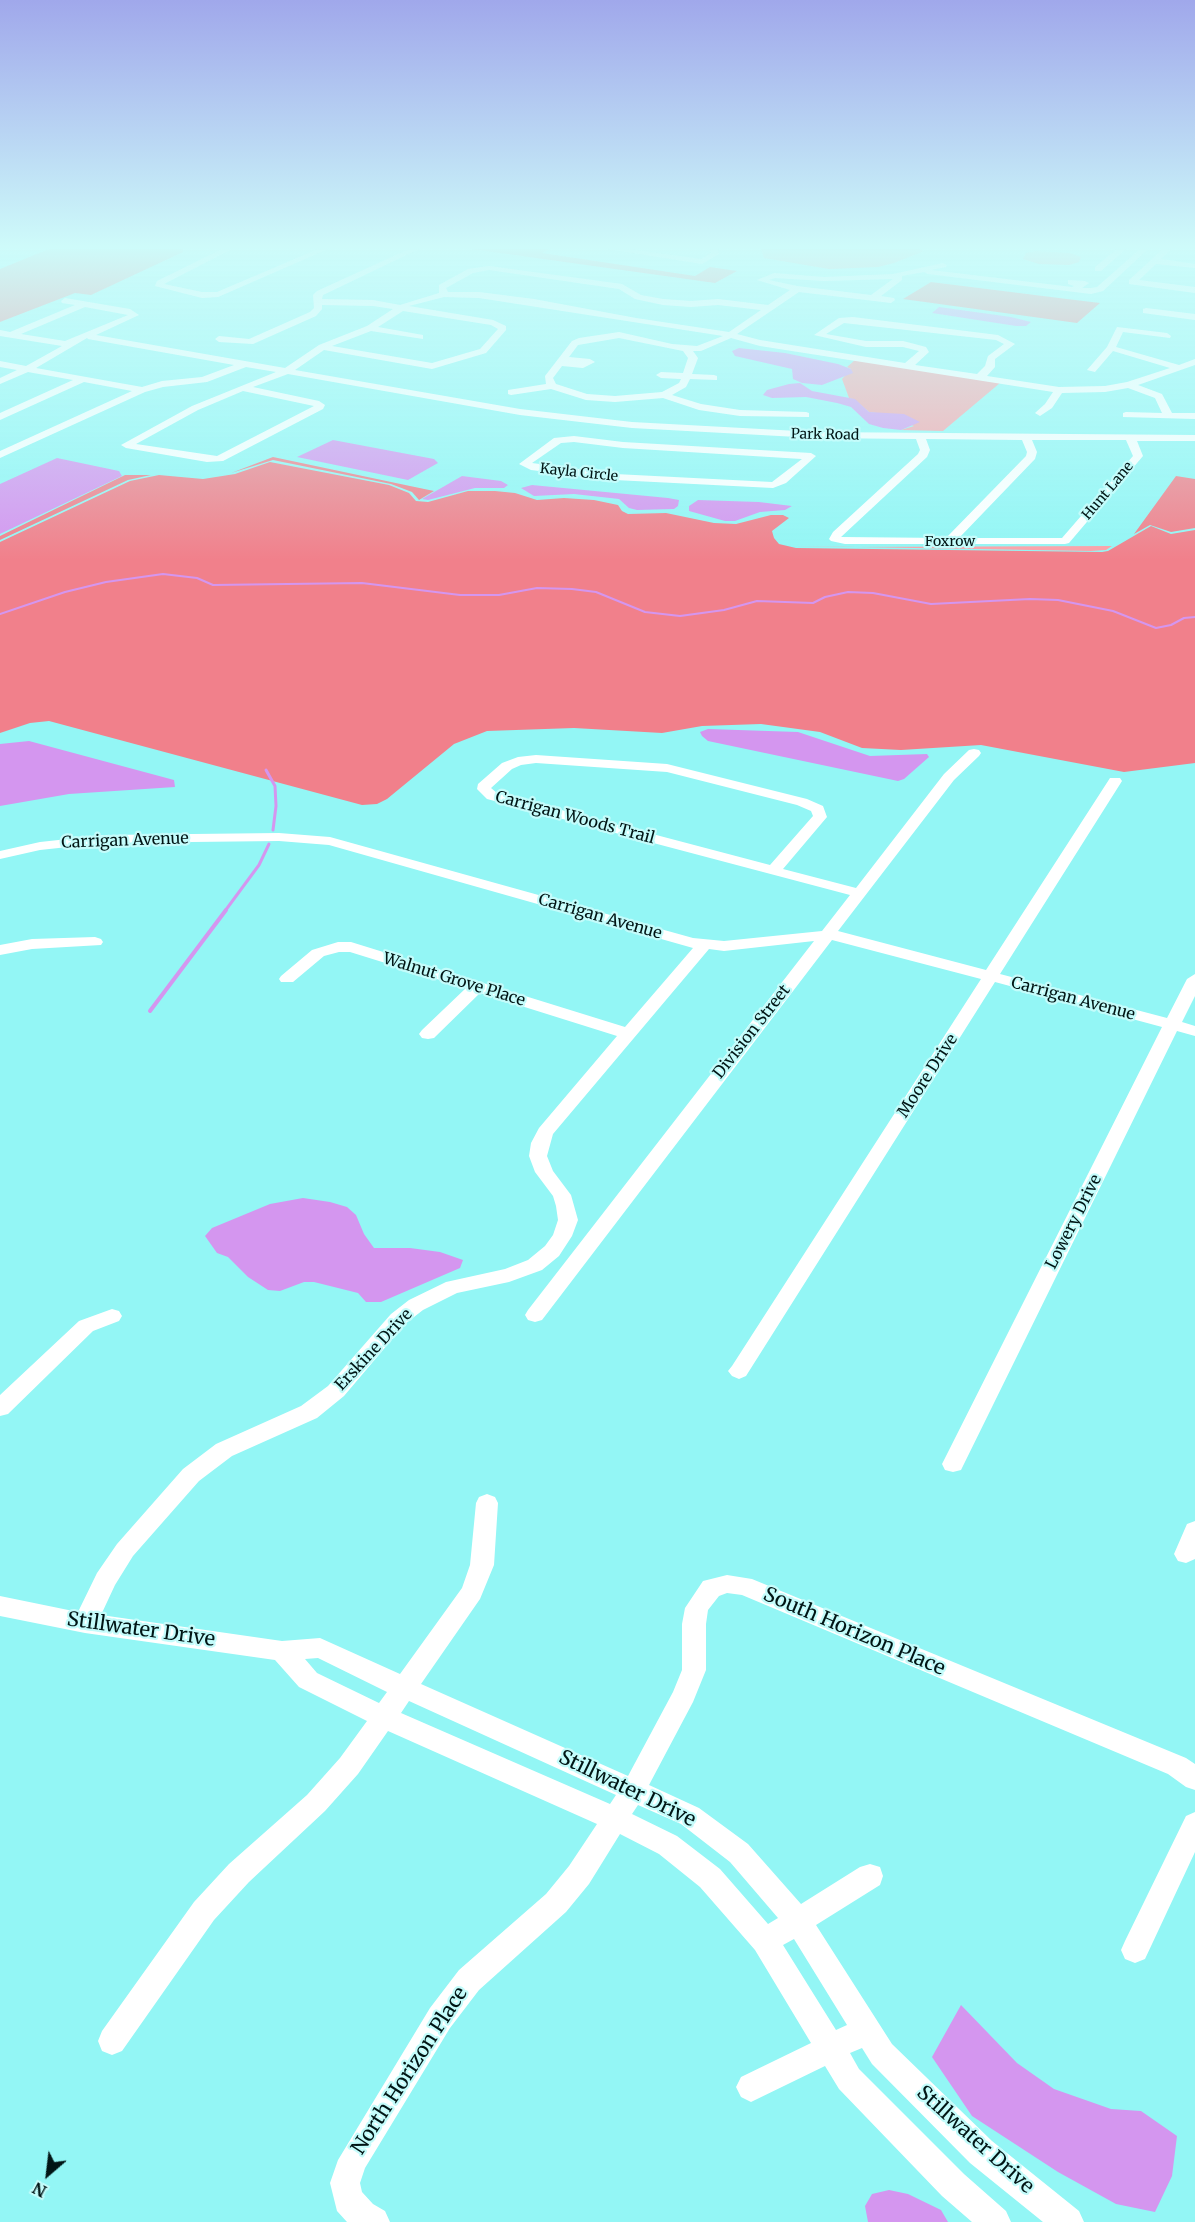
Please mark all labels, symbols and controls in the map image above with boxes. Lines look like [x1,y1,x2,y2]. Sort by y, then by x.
street label: Park Road [791,426,859,444]
street label: Hunt Lane [1079,459,1137,523]
street label: Kayla Circle [539,461,619,485]
street label: Foxrow [925,534,975,550]
street label: Carrigan Woods Trail [493,787,657,849]
street label: Carrigan Avenue [61,829,189,853]
street label: Carrigan Avenue [536,890,664,944]
street label: Walnut Grove Place [381,949,527,1011]
street label: Carrigan Avenue [1009,973,1137,1025]
street label: Division Street [709,981,795,1083]
street label: Moore Drive [894,1031,962,1121]
street label: Lowery Drive [1042,1172,1106,1272]
street label: Erskine Drive [331,1305,417,1395]
street label: South Horizon Place [760,1583,948,1681]
street label: Stillwater Drive [65,1608,217,1652]
street label: Stillwater Drive [555,1746,699,1832]
street label: North Horizon Place [347,1983,473,2159]
street label: Stillwater Drive [912,2081,1038,2199]
north arrow [18,2144,78,2204]
text: N [29,2178,50,2202]

